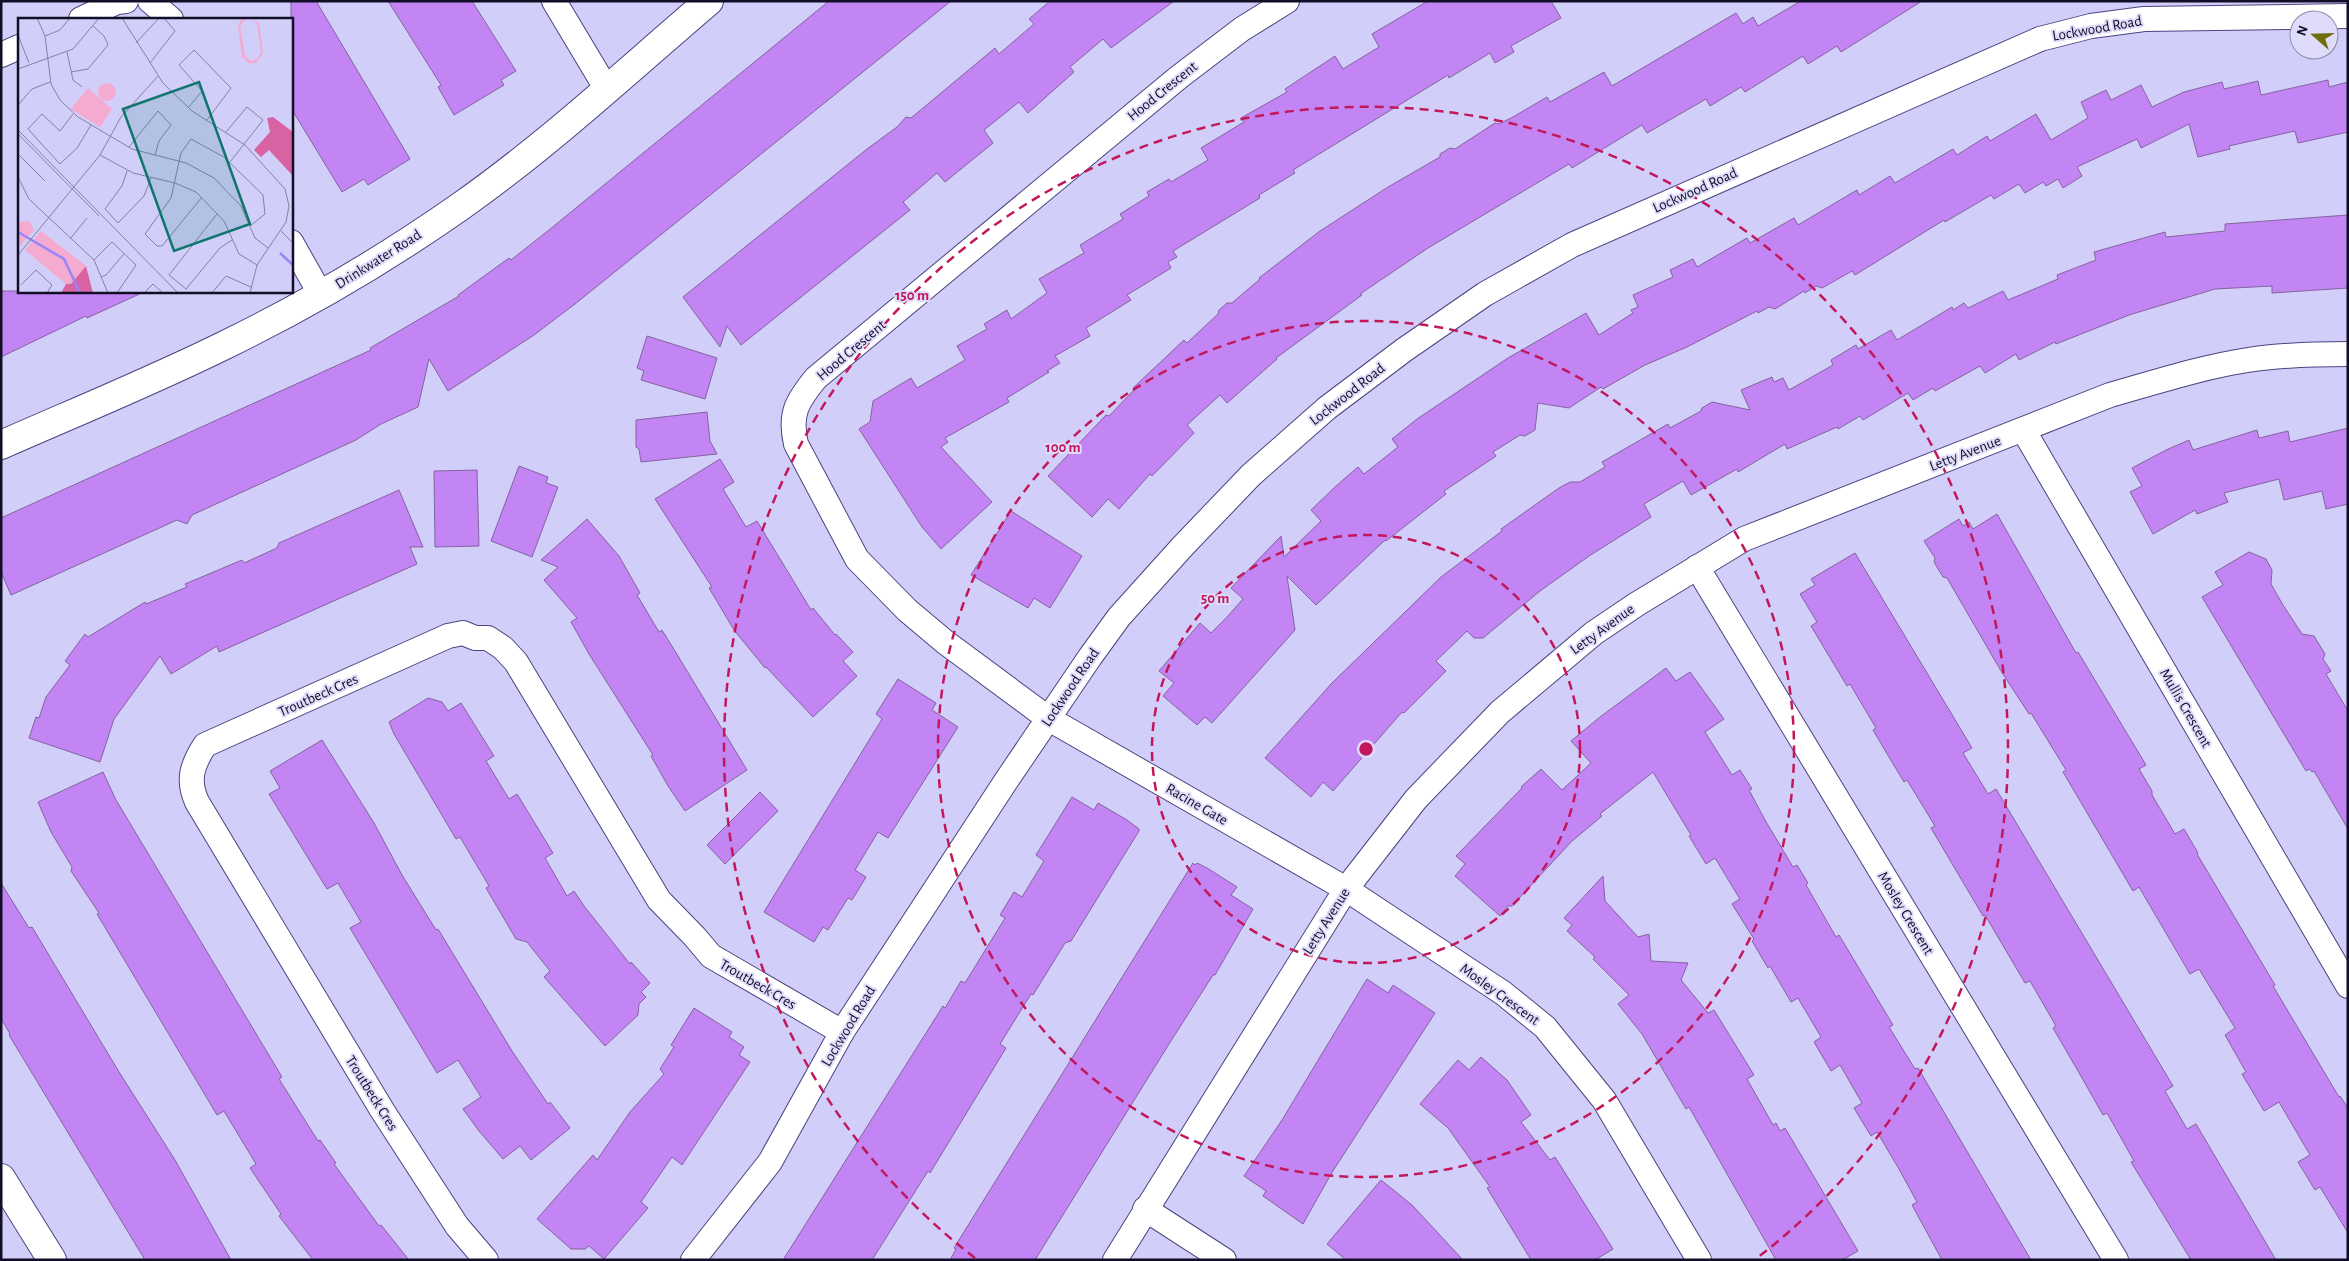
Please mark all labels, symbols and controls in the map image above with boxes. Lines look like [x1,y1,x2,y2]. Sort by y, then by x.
north arrow [2289,10,2339,60]
street label: Lockwood Road [2051,13,2143,44]
inset map [18,18,292,292]
text: N [2294,24,2311,38]
street label: Hood Crescent [1125,59,1200,124]
street label: Lockwood Road [1651,165,1740,216]
street label: Drinkwater Road [333,227,424,292]
text: 150 m [895,288,929,303]
street label: Hood Crescent [814,317,889,383]
street label: Lockwood Road [1307,360,1388,428]
street label: Letty Avenue [1927,433,2003,474]
text: 100 m [1045,440,1081,455]
text: 50 m [1201,591,1229,606]
street label: Letty Avenue [1567,601,1637,658]
street label: Lockwood Road [1039,645,1102,729]
street label: Mullis Crescent [2157,666,2214,750]
street label: Troutbeck Cres [276,671,360,720]
centre of rings [1357,740,1375,758]
street label: Racine Gate [1163,781,1230,828]
street label: Mosley Crescent [1875,869,1936,958]
street label: Letty Avenue [1300,885,1353,957]
street label: Troutbeck Cres [717,957,799,1012]
street label: Mosley Crescent [1457,961,1542,1028]
street label: Lockwood Road [819,983,878,1069]
street label: Troutbeck Cres [343,1053,401,1134]

